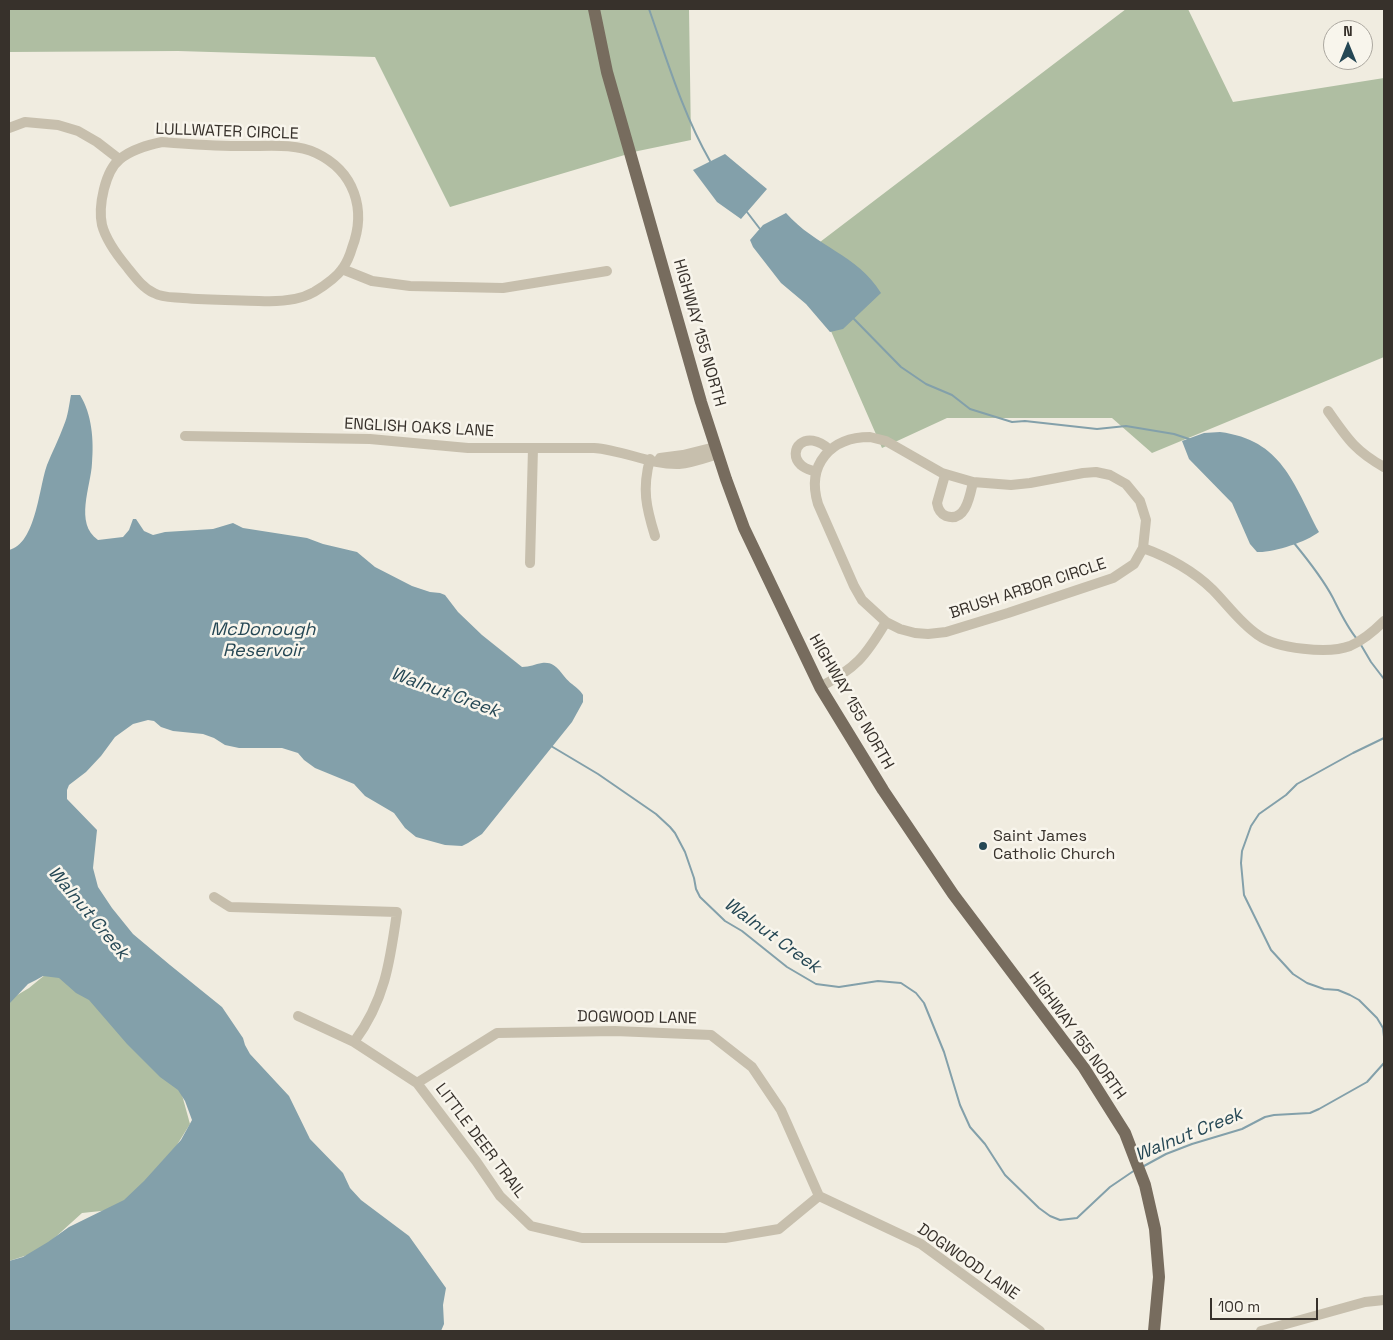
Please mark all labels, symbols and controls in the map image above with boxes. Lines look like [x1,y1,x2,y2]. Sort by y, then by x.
north arrow [1323,20,1373,70]
text: N [1343,22,1353,40]
street label: LULLWATER CIRCLE [155,120,299,144]
street label: HIGHWAY 155 NORTH [669,257,729,409]
street label: ENGLISH OAKS LANE [344,414,494,442]
street label: BRUSH ARBOR CIRCLE [947,555,1109,623]
water label: McDonough Reservoir [210,619,316,662]
street label: HIGHWAY 155 NORTH [804,631,898,773]
water label: Walnut Creek [388,663,502,723]
place label: Saint James Catholic Church [993,827,1115,865]
marker: Saint James Catholic Church [977,840,989,852]
water label: Walnut Creek [43,862,133,964]
water label: Walnut Creek [719,894,825,978]
street label: HIGHWAY 155 NORTH [1024,969,1130,1103]
street label: DOGWOOD LANE [577,1007,697,1029]
street label: LITTLE DEER TRAIL [431,1080,529,1202]
water label: Walnut Creek [1132,1104,1246,1166]
street label: DOGWOOD LANE [913,1220,1023,1304]
scale bar [1213,1288,1320,1320]
text: 100 m [1218,1297,1260,1316]

